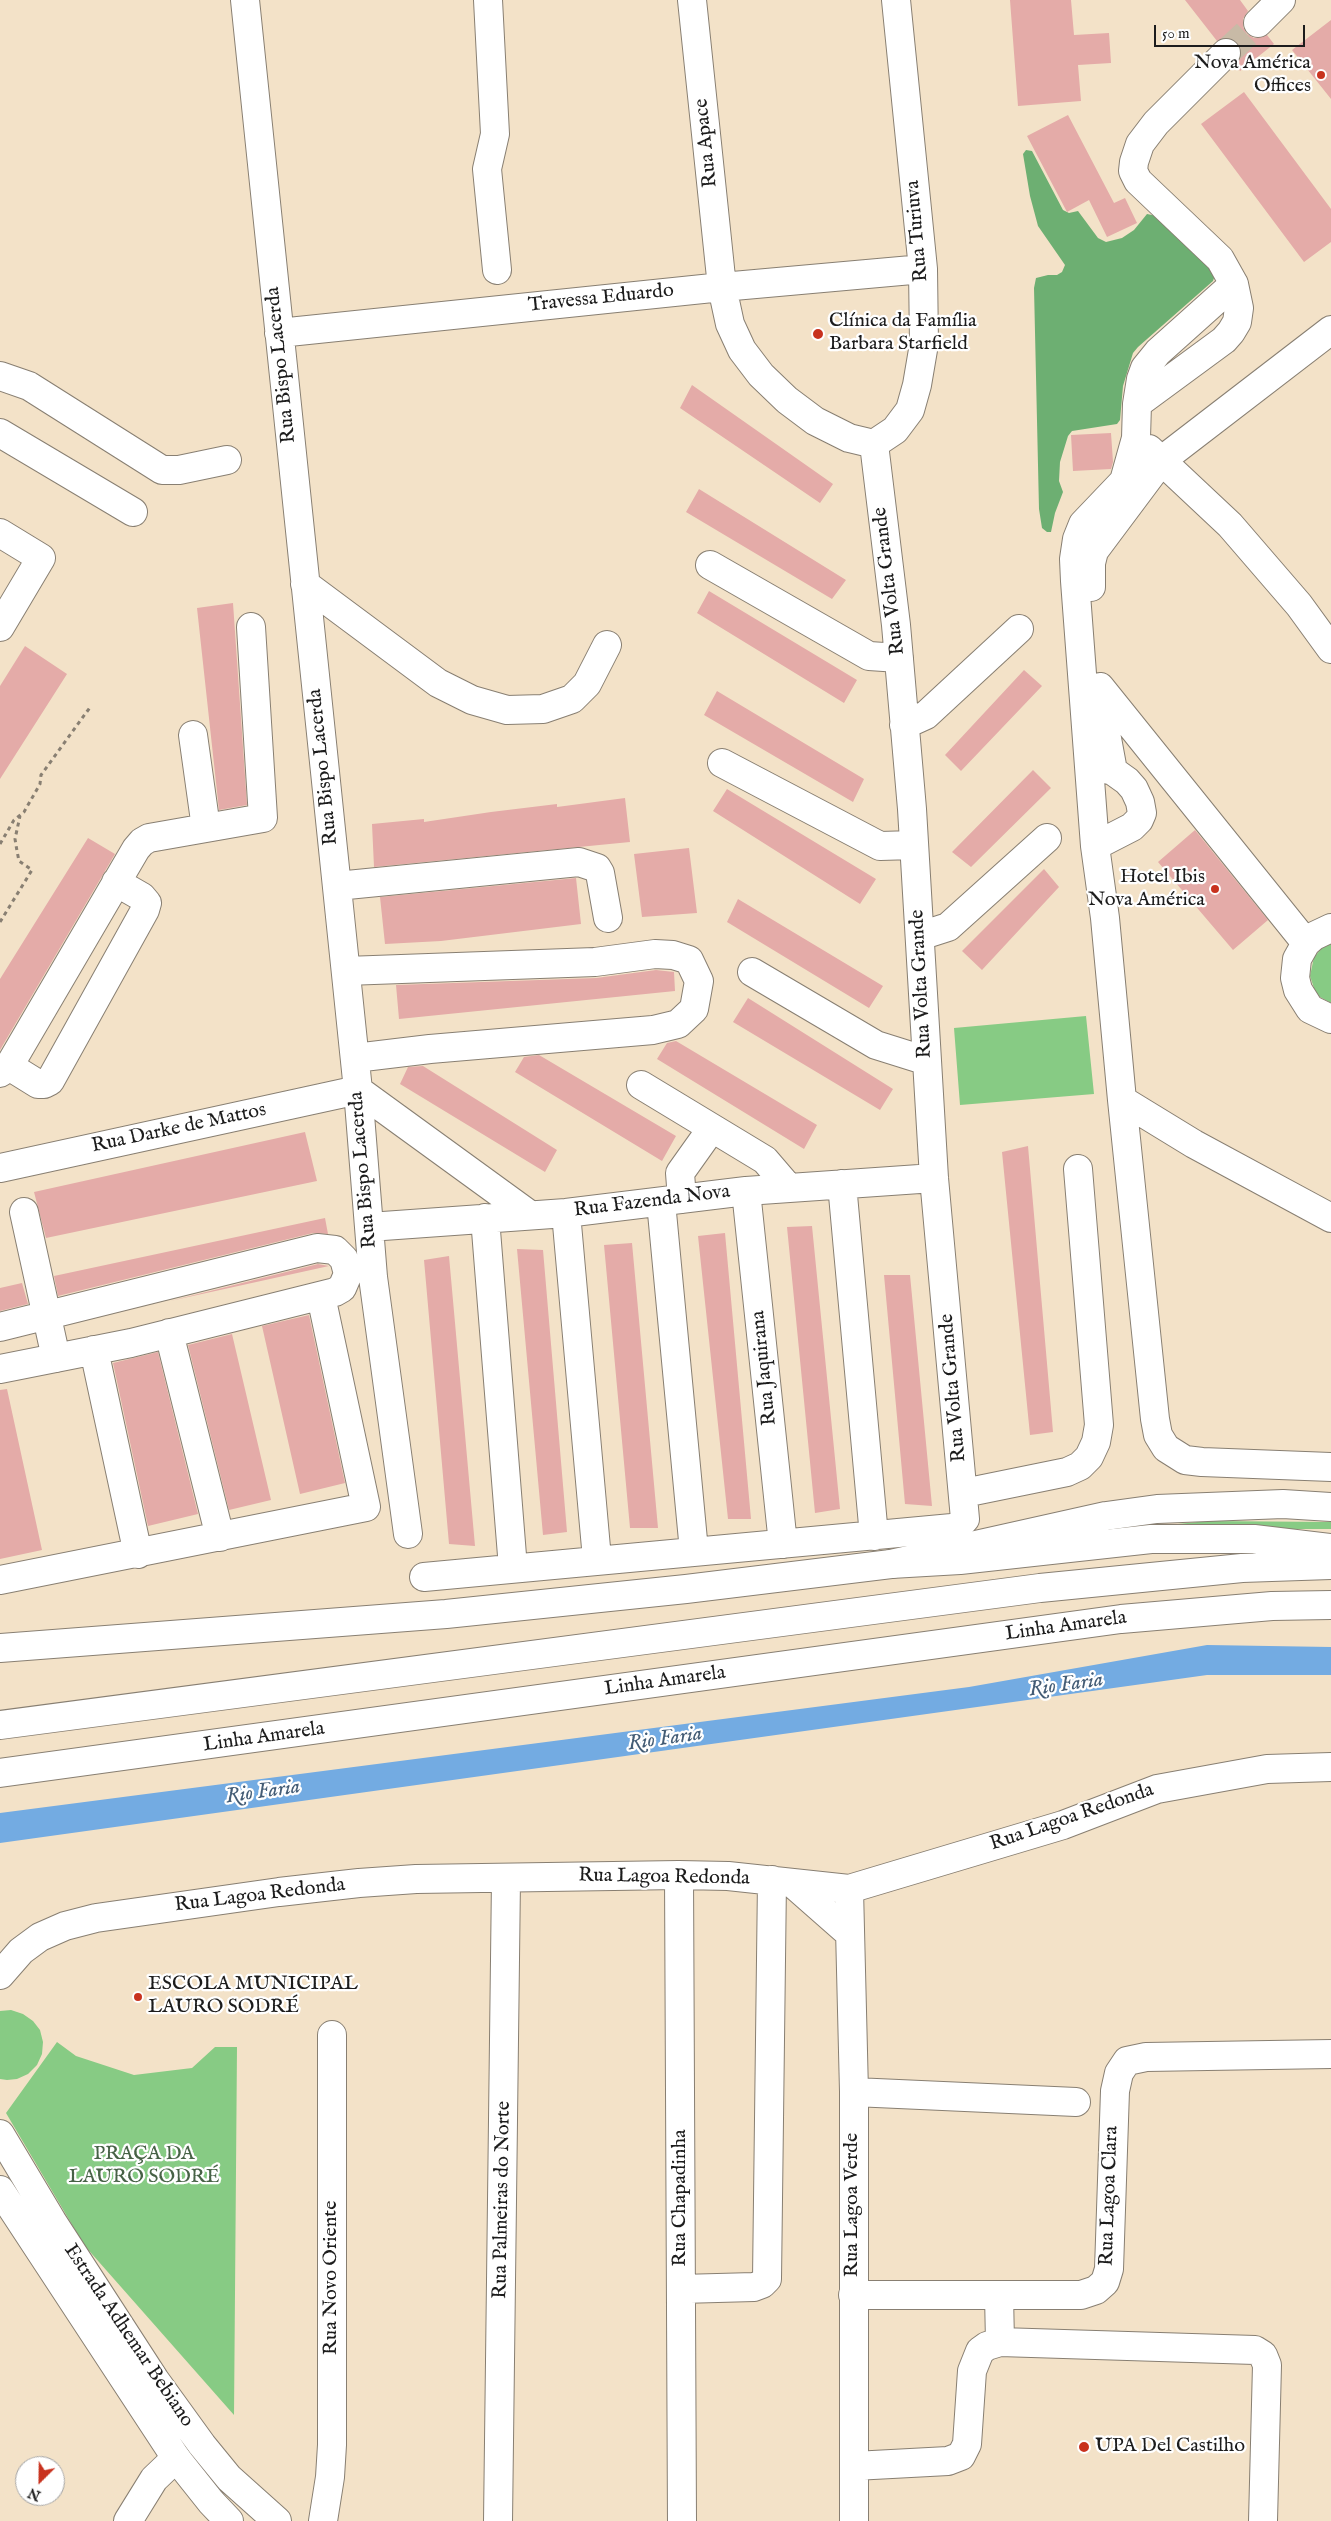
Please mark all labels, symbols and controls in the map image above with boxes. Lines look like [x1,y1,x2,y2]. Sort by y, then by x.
scale bar [1156,15,1307,47]
text: 50 m [1162,24,1190,43]
place label: Nova América Offices [1194,52,1311,99]
marker: Nova América Offices [1315,69,1327,81]
street label: Rua Apace [690,97,724,189]
street label: Rua Turiuva [902,179,934,283]
street label: Travessa Eduardo [527,279,675,319]
street label: Rua Bispo Lacerda [262,285,302,445]
place label: Clínica da Família Barbara Starfield [829,310,977,357]
marker: Clínica da Família Barbara Starfield [811,327,825,341]
street label: Rua Volta Grande [869,506,911,656]
street label: Rua Bispo Lacerda [304,687,344,847]
place label: Hotel Ibis Nova América [1088,866,1205,913]
marker: Hotel Ibis Nova América [1209,883,1221,895]
street label: Rua Volta Grande [906,909,938,1059]
street label: Rua Bispo Lacerda [345,1091,383,1249]
street label: Rua Darke de Mattos [90,1099,268,1159]
street label: Rua Fazenda Nova [573,1181,731,1223]
street label: Rua Jaquirana [747,1309,783,1427]
street label: Rua Volta Grande [936,1313,972,1463]
street label: Linha Amarela [1004,1607,1128,1647]
street label: Linha Amarela [603,1662,727,1702]
water label: Rio Faria [1027,1668,1105,1704]
street label: Linha Amarela [202,1718,326,1758]
water label: Rio Faria [626,1722,704,1758]
water label: Rio Faria [224,1775,302,1811]
street label: Rua Lagoa Redonda [987,1779,1157,1857]
street label: Rua Lagoa Redonda [578,1865,750,1891]
street label: Rua Lagoa Redonda [173,1874,347,1918]
place label: ESCOLA MUNICIPAL LAURO SODRÉ [148,1973,358,2020]
marker: ESCOLA MUNICIPAL LAURO SODRÉ [132,1991,144,2003]
street label: Rua Palmeiras do Norte [489,2101,517,2299]
street label: Rua Lagoa Clara [1096,2125,1124,2267]
street label: Rua Chapadinha [669,2129,693,2267]
street label: Rua Lagoa Verde [841,2133,865,2277]
park label: PRAÇA DA LAURO SODRÉ [69,2143,219,2190]
street label: Rua Novo Oriente [320,2201,344,2355]
street label: Estrada Adhemar Bebiano [58,2240,198,2432]
place label: UPA Del Castilho [1095,2435,1245,2459]
marker: UPA Del Castilho [1077,2440,1091,2454]
north arrow [15,2456,65,2506]
text: N [25,2483,44,2505]

